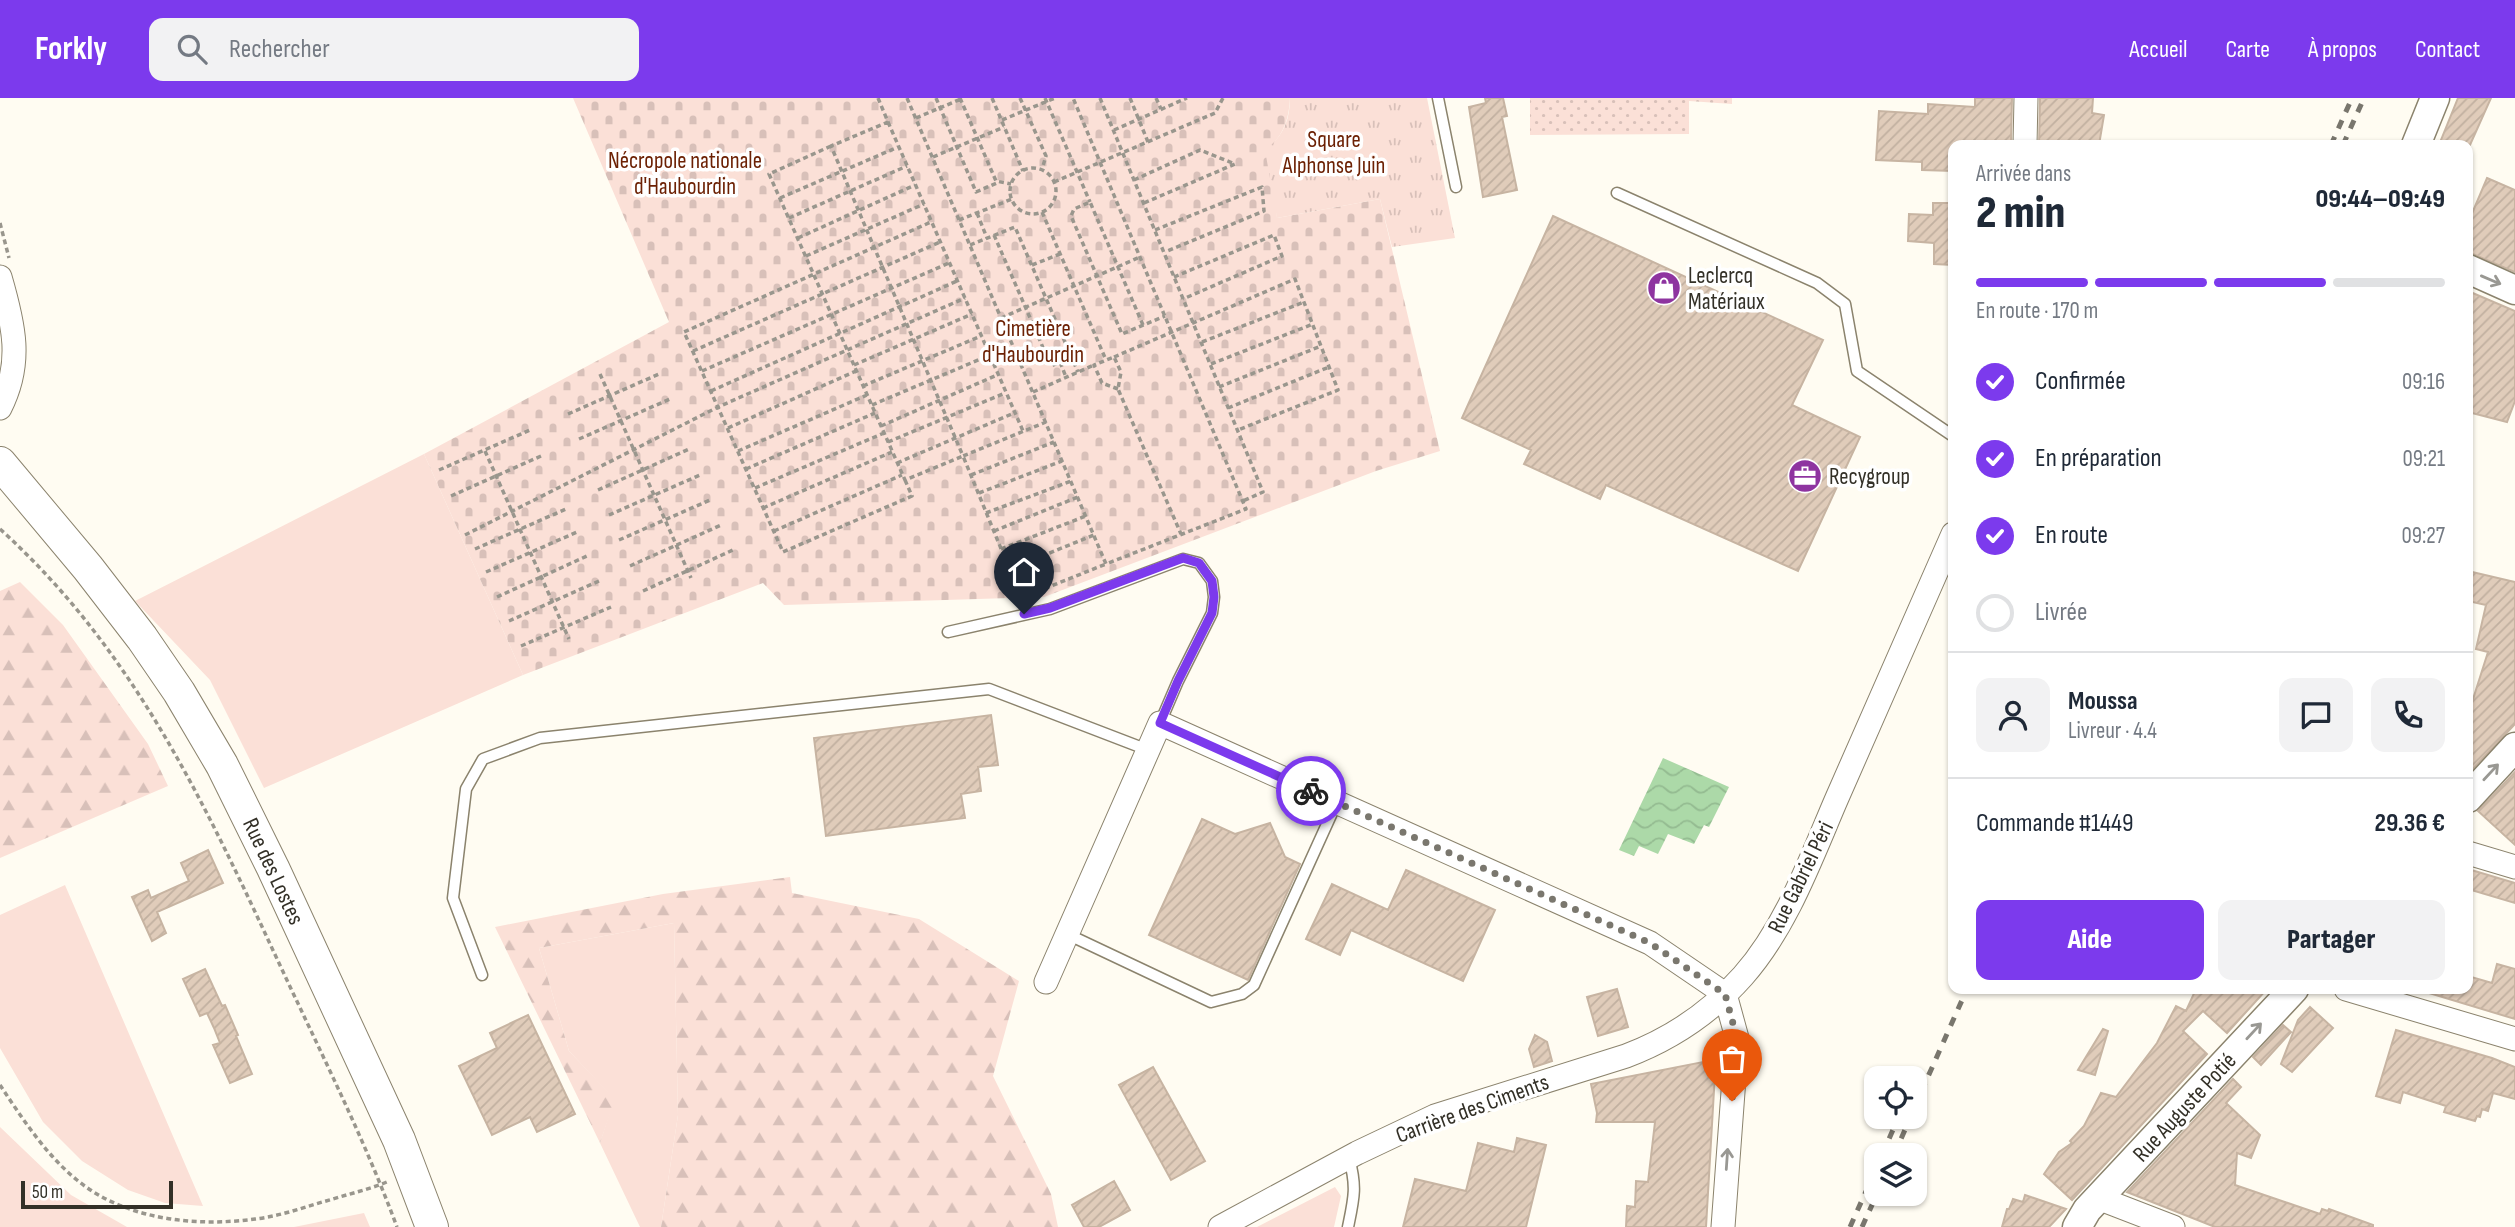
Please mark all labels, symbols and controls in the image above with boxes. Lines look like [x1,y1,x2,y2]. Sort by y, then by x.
search box [149,18,639,81]
text: Forkly [35,29,107,69]
icon: search [173,30,211,68]
text: Rechercher [229,34,330,65]
text: Accueil [2129,35,2188,64]
text: Carte [2226,35,2270,64]
text: À propos [2308,35,2377,64]
text: Contact [2415,35,2480,64]
park label: Square Alphonse Juin [1282,126,1385,180]
park label: Nécropole nationale d'Haubourdin [608,147,762,201]
text: Arrivée dans [1976,160,2071,188]
text: 09:44–09:49 [2316,184,2445,215]
text: 2 min [1976,186,2065,241]
place label: Leclercq Matériaux [1688,262,1765,316]
shop icon: Leclercq Matériaux [1645,269,1683,307]
one-way arrow [2480,274,2501,287]
text: En route · 170 m [1976,297,2098,325]
park label: Cimetière d'Haubourdin [982,315,1084,369]
icon: check [1976,363,2014,401]
text: Confirmée [2035,366,2126,397]
text: 09:16 [2402,368,2445,396]
icon: check [1976,440,2014,478]
text: En préparation [2035,443,2162,474]
text: 09:21 [2403,445,2445,473]
office icon: Recygroup [1786,457,1824,495]
place label: Recygroup [1829,463,1910,491]
icon: check [1976,517,2014,555]
text: En route [2035,520,2108,551]
text: 09:27 [2402,522,2445,550]
pin [994,542,1054,614]
icon: home [1005,553,1043,591]
text: Livrée [2035,597,2087,628]
button: person [1976,678,2050,752]
button: chat [2279,678,2353,752]
button: phone [2371,678,2445,752]
text: Moussa [2068,686,2138,717]
text: Livreur · 4.4 [2068,717,2157,745]
courier [1276,756,1346,826]
one-way arrow [2483,764,2500,781]
icon: bike [1292,772,1330,810]
text: Commande #1449 [1976,808,2133,839]
text: 29.36 € [2375,808,2445,839]
street label: Rue des Lostes [236,814,310,929]
street label: Rue Gabriel Péri [1762,817,1840,938]
button: Aide [1976,900,2204,980]
button: Partager [2218,900,2445,980]
one-way arrow [2245,1023,2262,1041]
pin [1702,1029,1762,1101]
icon: bag [1713,1040,1751,1078]
street label: Rue Auguste Potié [2127,1047,2242,1168]
map controls [1864,1066,1927,1206]
button: locate [1864,1066,1927,1129]
street label: Carrière des Ciments [1392,1068,1553,1150]
button: layers [1864,1143,1927,1206]
one-way arrow [1721,1148,1734,1171]
scale bar [21,1178,173,1210]
text: 50 m [32,1181,63,1204]

